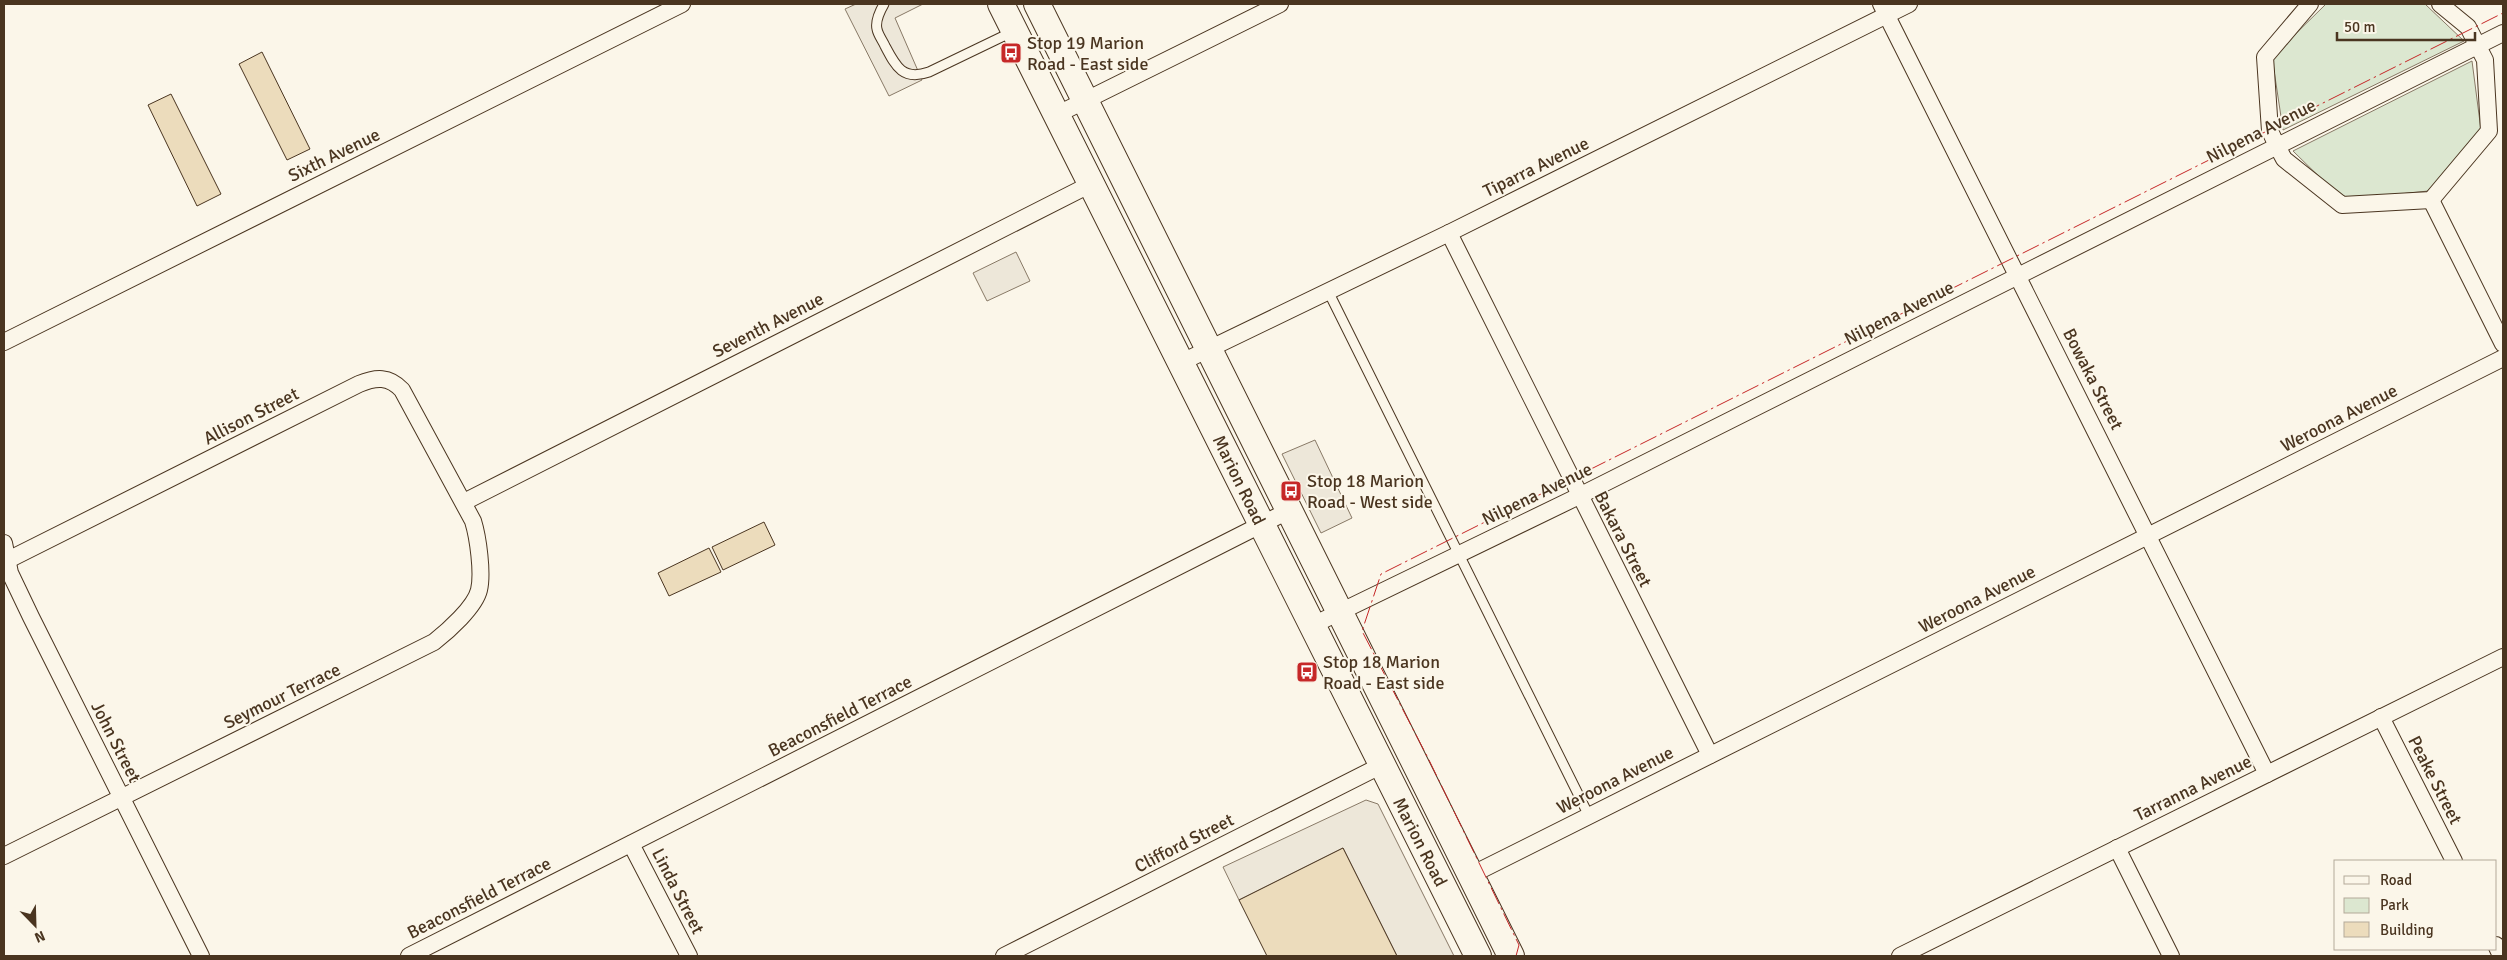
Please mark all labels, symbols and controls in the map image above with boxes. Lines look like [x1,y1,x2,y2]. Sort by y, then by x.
scale bar [2337,10,2474,42]
text: 50 m [2344,18,2375,36]
place label: Stop 19 Marion Road - East side [1027,32,1148,75]
bus stop icon: Stop 19 Marion Road - East side [999,41,1023,65]
street label: Nilpena Avenue [2202,94,2320,168]
street label: Sixth Avenue [284,123,384,187]
street label: Tiparra Avenue [1480,132,1592,202]
street label: Nilpena Avenue [1840,276,1958,350]
street label: Seventh Avenue [709,288,827,362]
street label: Bowaka Street [2058,325,2128,433]
street label: Weroona Avenue [2277,379,2401,457]
street label: Allison Street [200,383,302,449]
street label: Marion Road [1208,432,1270,528]
street label: Nilpena Avenue [1478,458,1596,530]
place label: Stop 18 Marion Road - West side [1307,470,1433,513]
bus stop icon: Stop 18 Marion Road - West side [1279,479,1303,503]
street label: Bakara Street [1589,487,1657,591]
street label: Weroona Avenue [1915,560,2039,638]
place label: Stop 18 Marion Road - East side [1323,651,1444,694]
street label: Seymour Terrace [220,658,344,734]
bus stop icon: Stop 18 Marion Road - East side [1295,660,1319,684]
street label: Beaconsfield Terrace [764,670,916,762]
street label: John Street [86,698,146,786]
street label: Peake Street [2403,732,2467,828]
street label: Weroona Avenue [1553,741,1677,819]
street label: Tarranna Avenue [2131,750,2255,826]
street label: Marion Road [1388,794,1452,890]
street label: Clifford Street [1131,809,1237,877]
street label: Linda Street [647,844,709,938]
street label: Beaconsfield Terrace [403,852,555,944]
legend [2334,860,2497,950]
text: Road [2380,871,2412,889]
text: Park [2380,896,2409,914]
north arrow [10,900,60,950]
text: Building [2380,921,2434,939]
text: N [32,927,48,946]

